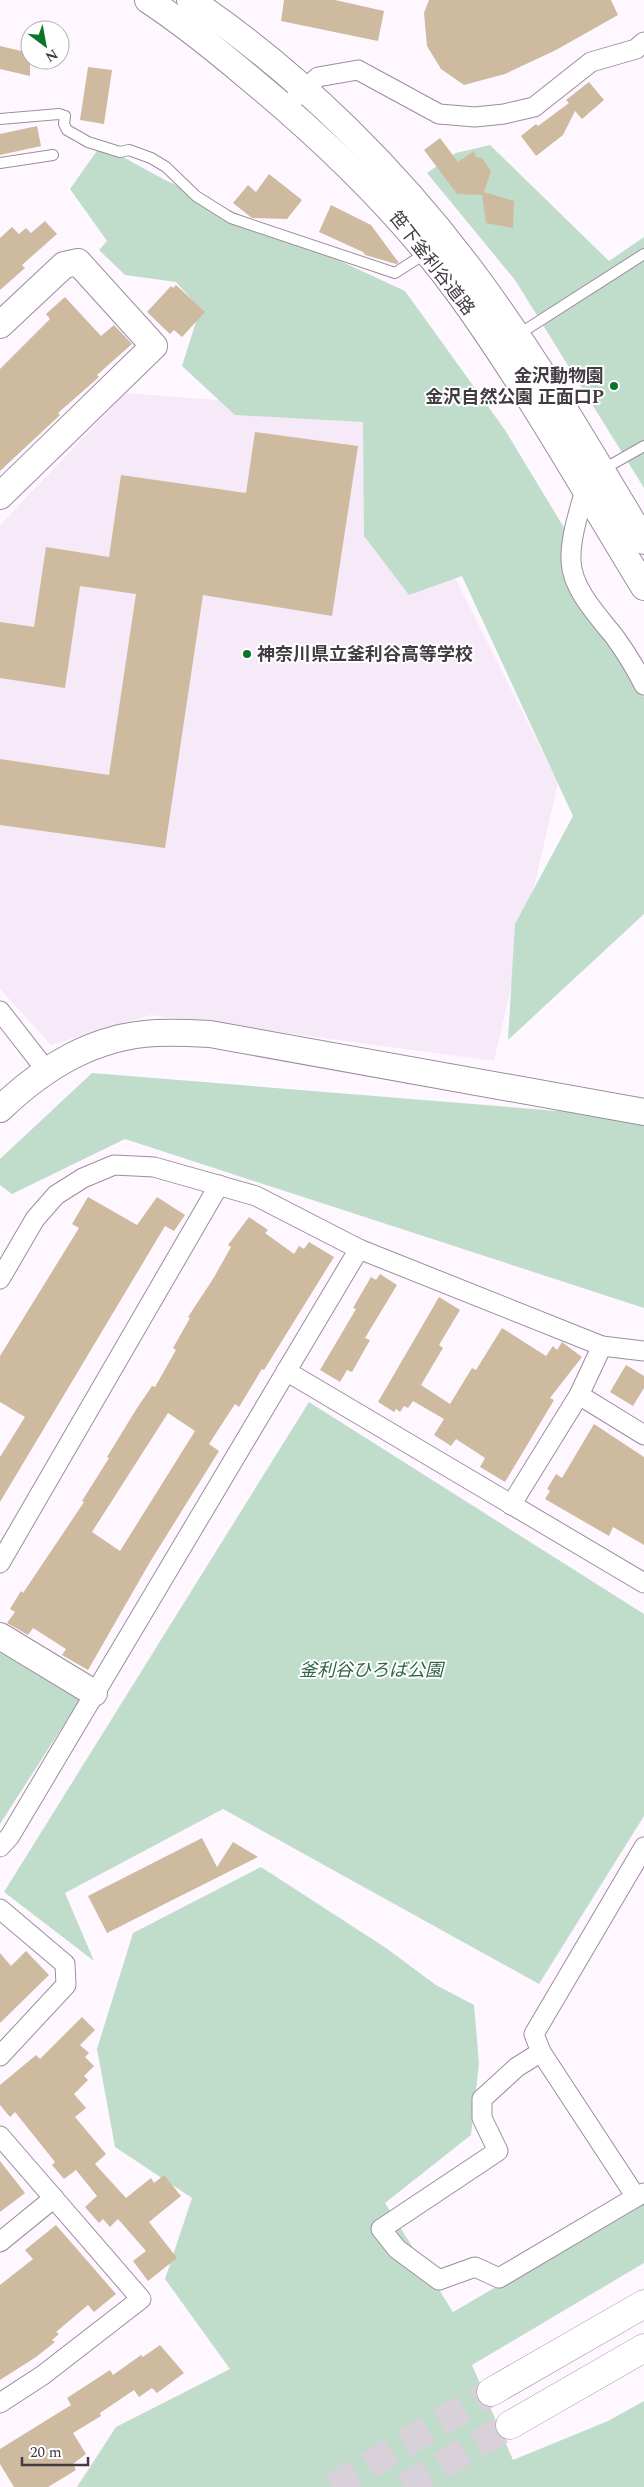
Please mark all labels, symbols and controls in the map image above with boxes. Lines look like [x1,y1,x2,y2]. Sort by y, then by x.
north arrow [20,20,70,70]
text: N [41,44,62,68]
street label: 笹下釜利谷道路 [382,205,481,321]
place label: 金沢動物園 金沢自然公園 正面口P [425,363,604,411]
marker: 金沢動物園 金沢自然公園 正面口P [608,380,620,392]
place label: 神奈川県立釜利谷高等学校 [257,641,473,668]
marker: 神奈川県立釜利谷高等学校 [241,648,253,660]
park label: 釜利谷ひろば公園 [299,1657,446,1684]
scale bar [22,2434,89,2466]
text: 20 m [30,2441,62,2464]

